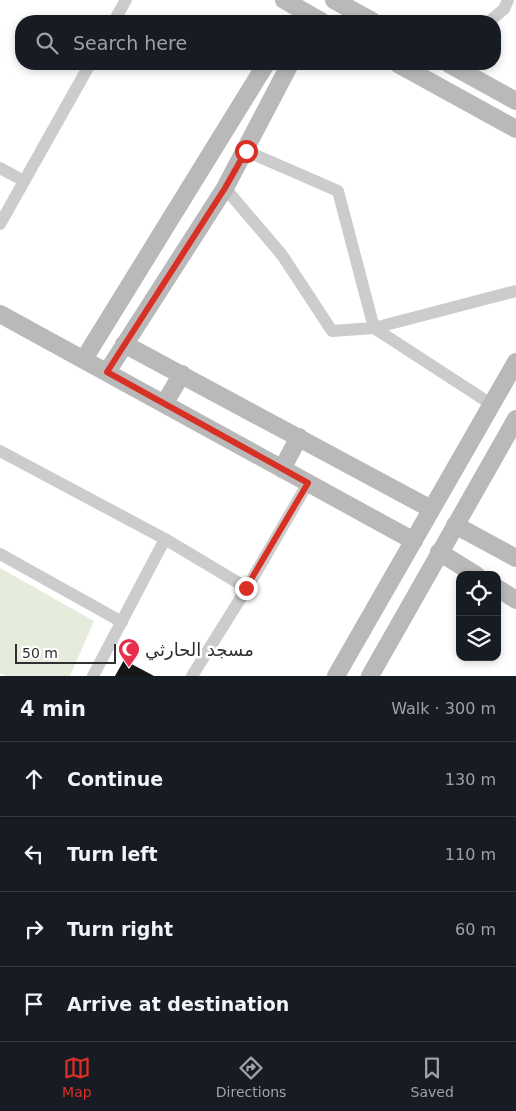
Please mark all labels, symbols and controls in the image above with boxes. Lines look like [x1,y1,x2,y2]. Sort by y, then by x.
search box [15,15,501,70]
icon: search [33,29,61,57]
text: Search here [73,32,187,54]
route start [235,140,258,163]
map controls [456,571,501,661]
button: locate [456,571,501,616]
route end [235,577,258,600]
button: layers [456,616,501,661]
mosque icon: مسجد الحارثي [117,637,141,668]
place label: مسجد الحارثي [145,639,254,661]
scale bar [15,641,116,664]
text: 50 m [22,645,58,661]
text: 4 min [20,697,86,721]
text: Walk · 300 m [391,699,496,718]
icon: ahead [20,765,48,793]
text: Continue [67,768,163,790]
text: 130 m [445,770,496,789]
icon: left [20,840,48,868]
text: Turn left [67,843,158,865]
text: 110 m [445,845,496,864]
icon: right [20,915,48,943]
text: Turn right [67,918,173,940]
text: 60 m [455,920,496,939]
icon: arrive [20,990,48,1018]
text: Arrive at destination [67,993,289,1015]
tab: Map [62,1054,92,1100]
tab: Directions [216,1054,286,1100]
tab: Saved [411,1054,454,1100]

